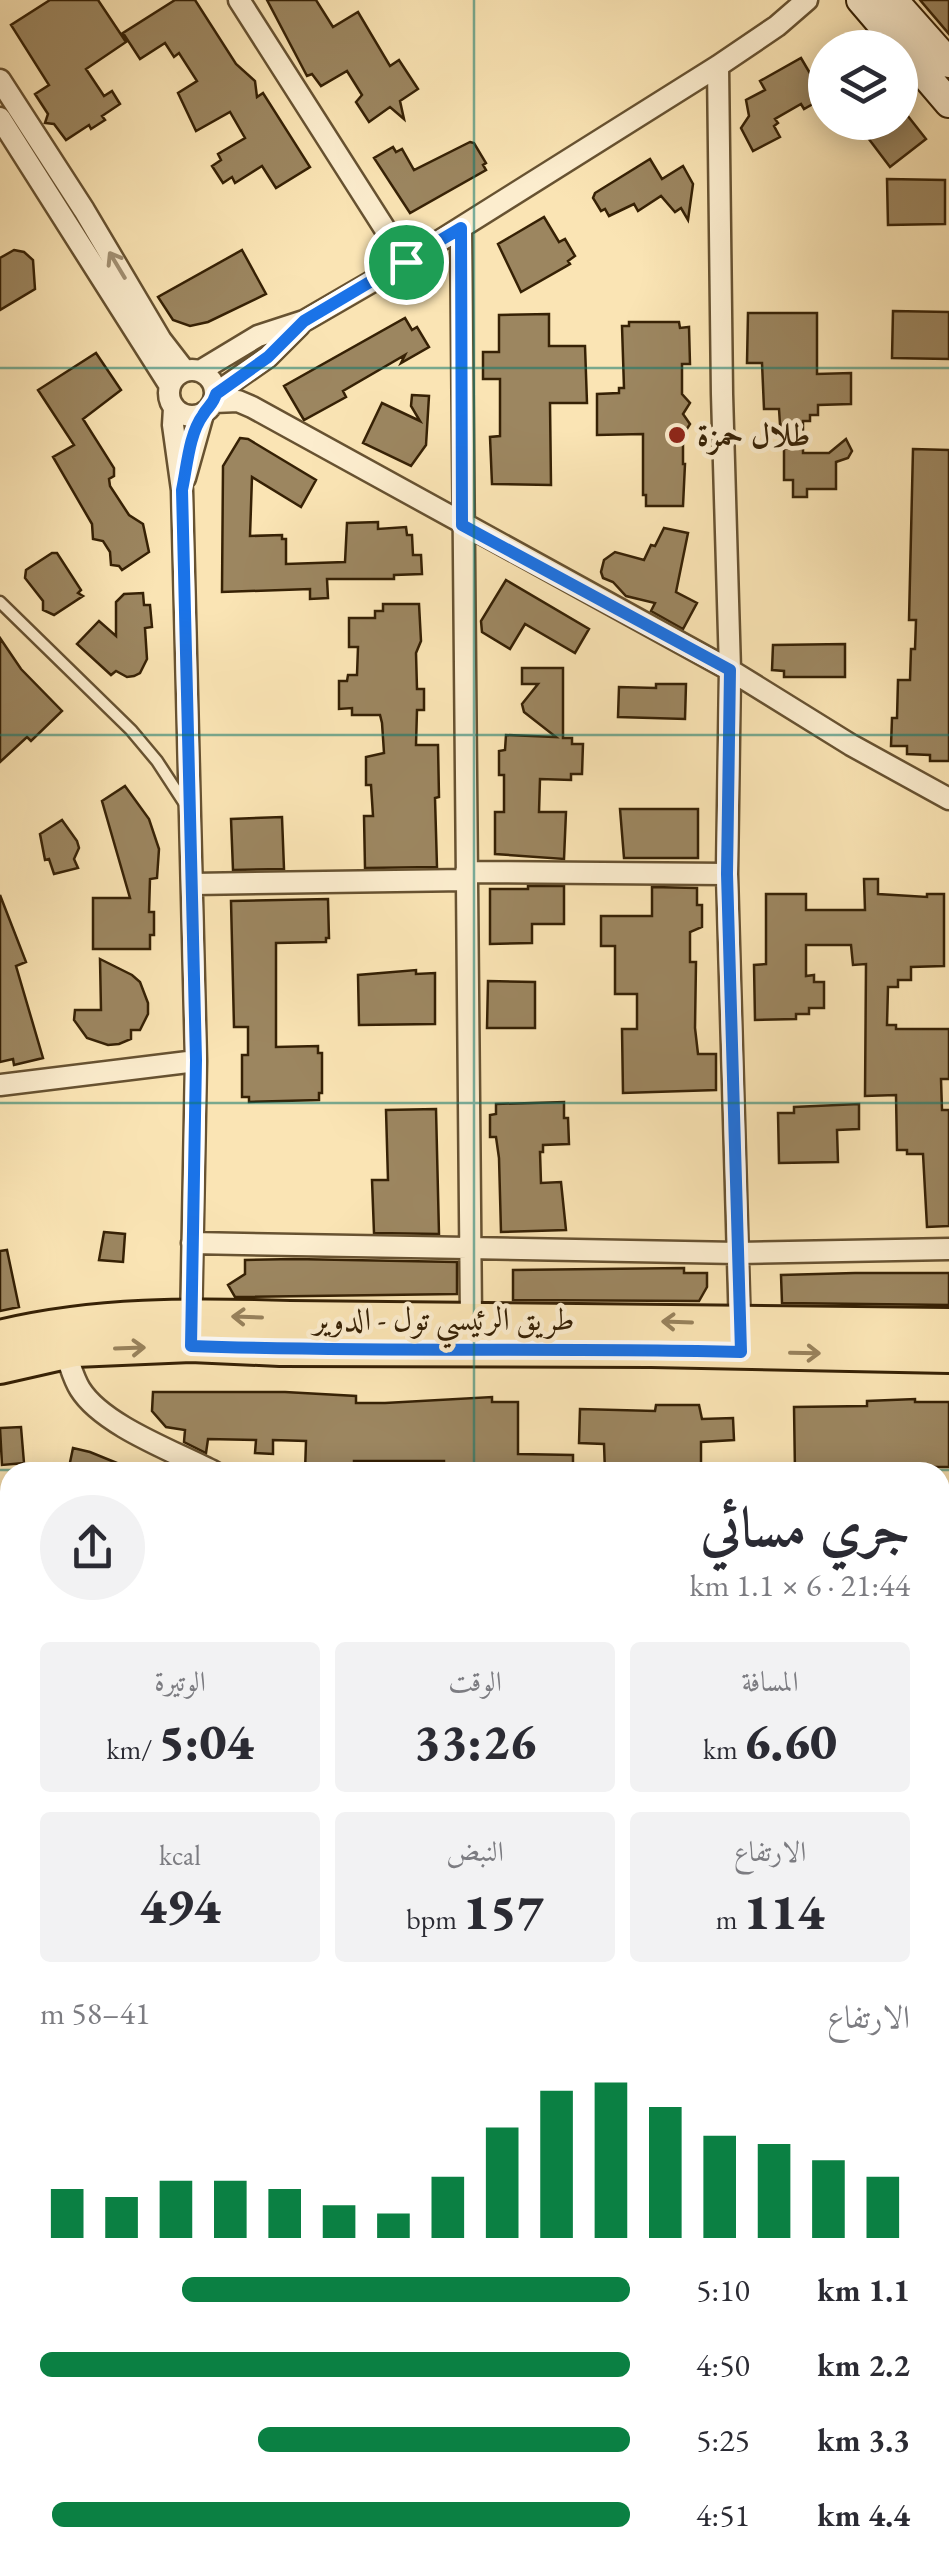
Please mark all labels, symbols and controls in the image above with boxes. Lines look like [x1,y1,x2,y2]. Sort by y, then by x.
map controls [808,30,918,140]
button: layers [808,30,918,140]
pin [364,220,449,305]
icon: arrive [379,235,434,290]
one-way arrow [107,251,127,280]
place label: طلال حمزة [697,414,810,456]
marker: طلال حمزة [666,424,688,446]
street label: طريق الرئيسي تول - الدوير [310,1298,575,1349]
one-way arrow [231,1307,263,1326]
one-way arrow [661,1313,693,1332]
one-way arrow [114,1338,146,1357]
one-way arrow [788,1344,821,1362]
text: جري مسائي [701,1491,910,1562]
button: share [40,1495,145,1600]
text: 21:44 · 6 × 1.1 km [690,1564,910,1606]
text: الوتيرة [154,1663,206,1699]
text: الوقت [448,1663,502,1699]
text: المسافة [741,1663,799,1699]
text: 5:04 [158,1709,254,1774]
text: 33:26 [414,1709,536,1774]
text: 6.60 [743,1709,837,1774]
text: /km [106,1731,158,1767]
text: km [703,1731,743,1767]
text: النبض [446,1833,504,1869]
text: الارتفاع [734,1833,806,1869]
text: kcal [159,1837,201,1873]
text: 494 [140,1873,221,1938]
text: 157 [463,1879,544,1944]
text: 114 [743,1879,824,1944]
text: bpm [406,1901,463,1937]
text: m [716,1901,743,1937]
text: 41–58 m [40,1992,150,2034]
text: الارتفاع [827,1996,910,2038]
text: 5:10 [696,2269,750,2311]
text: 1.1 km [817,2269,910,2311]
text: 4:50 [696,2344,750,2386]
text: 2.2 km [817,2344,910,2386]
text: 5:25 [696,2419,750,2461]
text: 3.3 km [817,2419,910,2461]
text: 4:51 [696,2494,750,2536]
text: 4.4 km [817,2494,910,2536]

